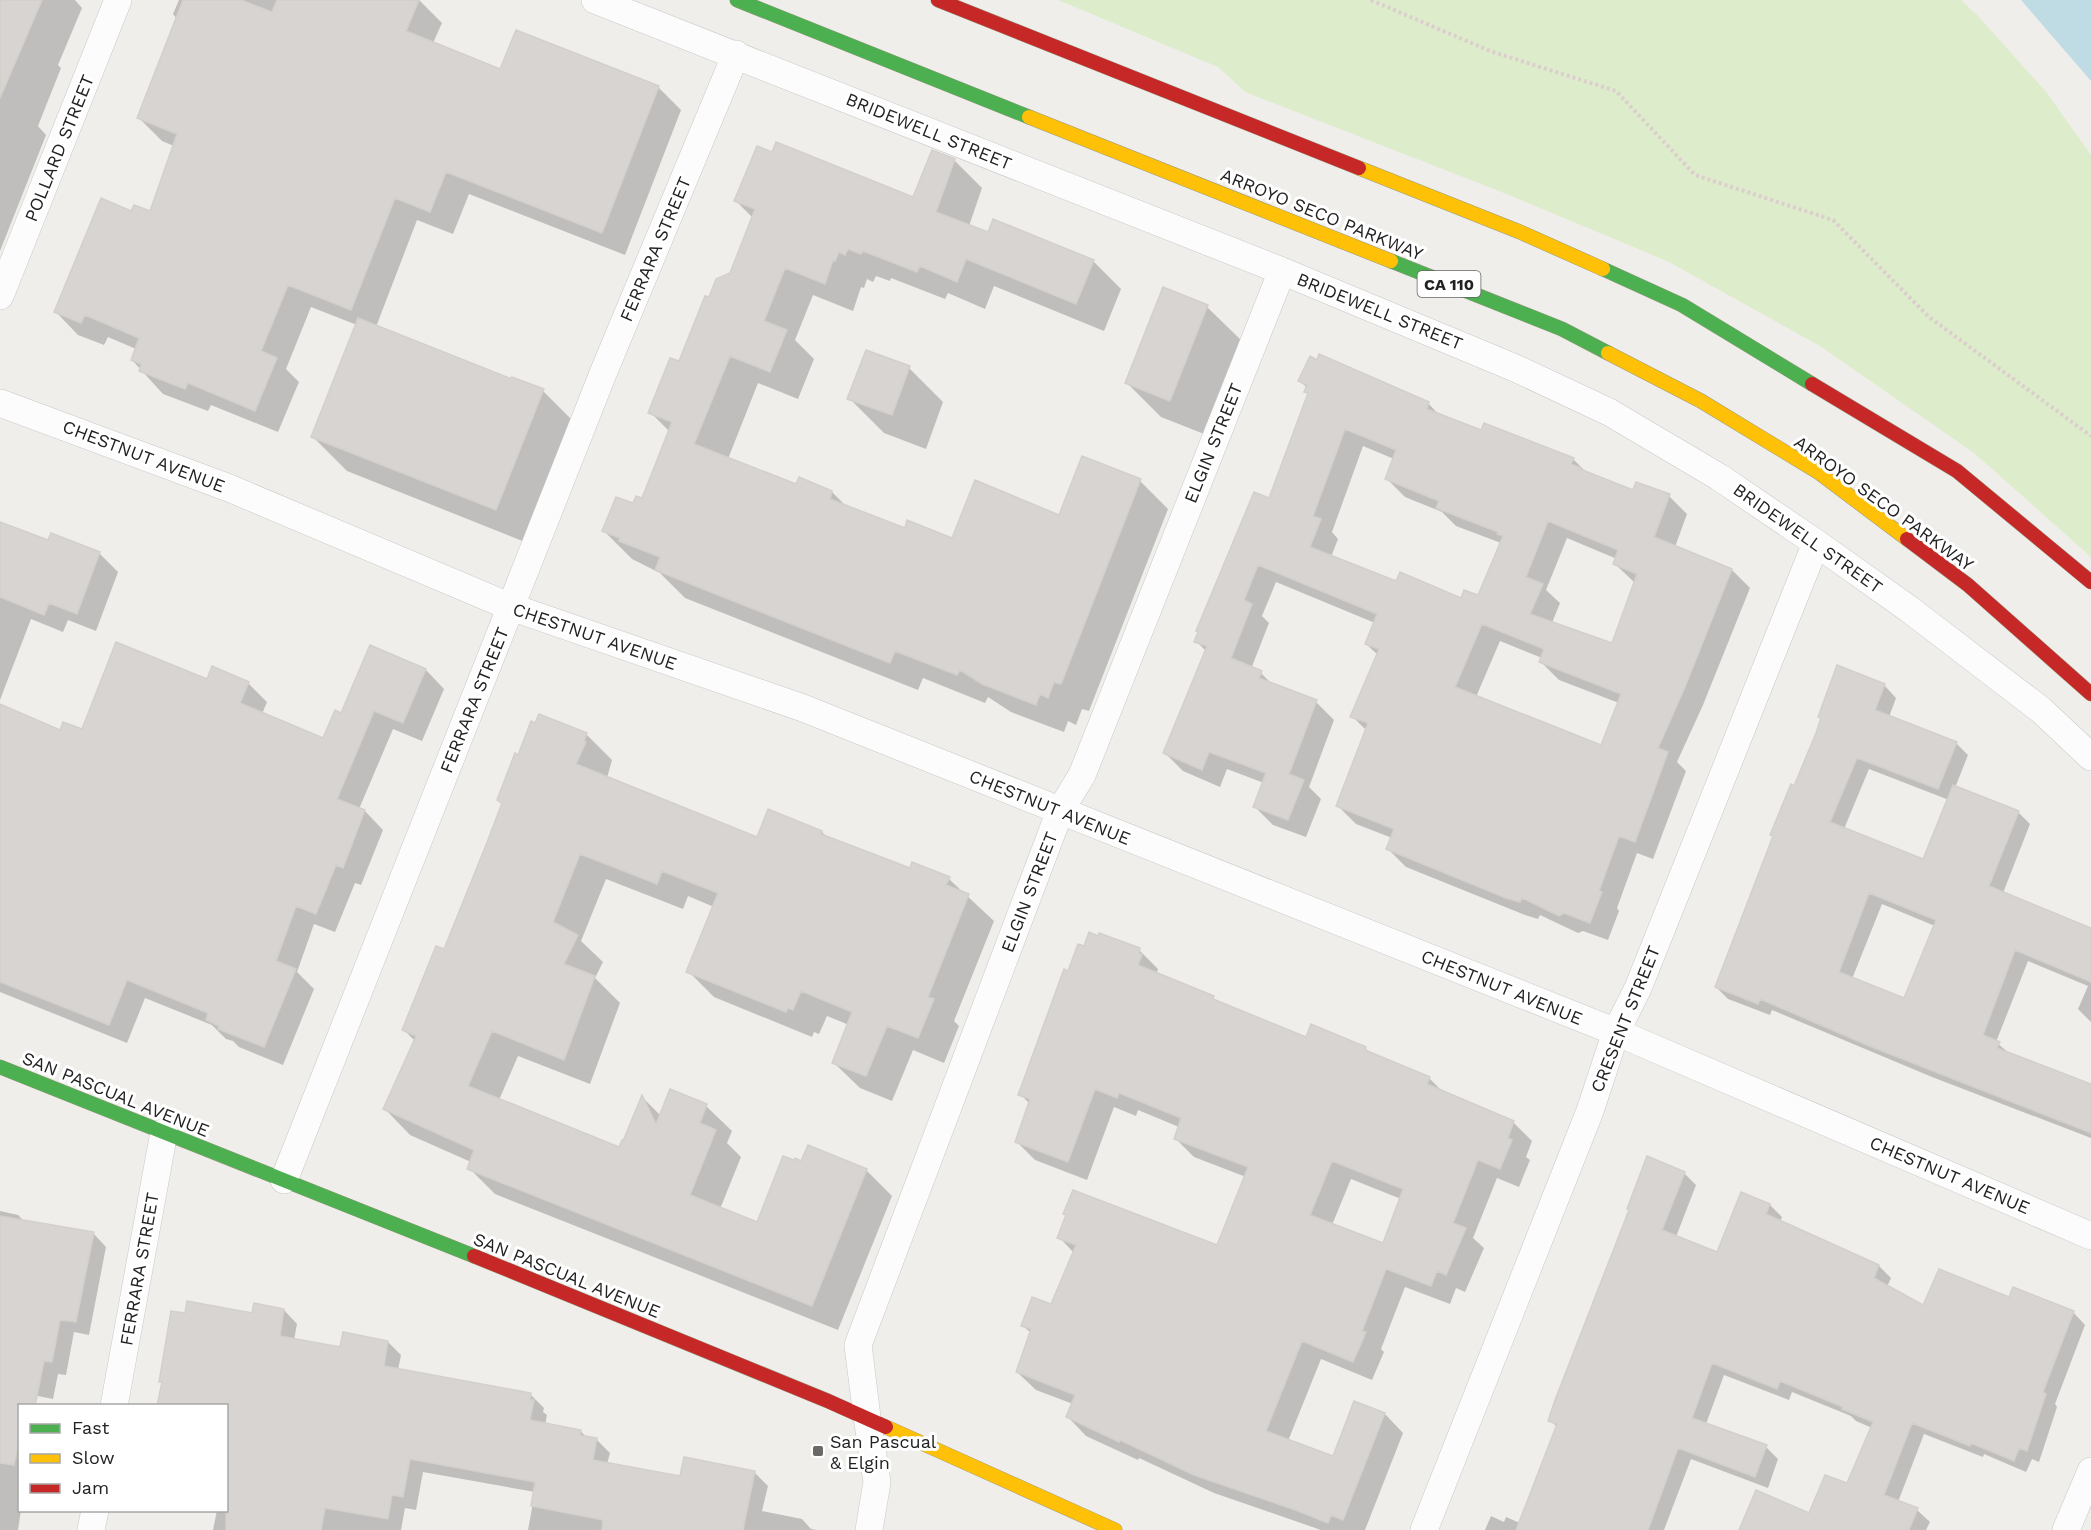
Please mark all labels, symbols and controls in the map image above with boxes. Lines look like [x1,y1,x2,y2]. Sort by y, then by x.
street label: POLLARD STREET [20,71,98,225]
street label: BRIDEWELL STREET [843,88,1015,174]
street label: ARROYO SECO PARKWAY [1218,164,1427,265]
street label: FERRARA STREET [615,173,695,325]
street label: BRIDEWELL STREET [1294,268,1466,354]
road number: CA 110 [1418,271,1480,297]
street label: ELGIN STREET [1179,380,1247,506]
street label: CHESTNUT AVENUE [60,415,228,497]
street label: ARROYO SECO PARKWAY [1790,431,1978,576]
street label: BRIDEWELL STREET [1729,479,1887,597]
street label: CHESTNUT AVENUE [510,598,680,674]
street label: FERRARA STREET [435,624,513,776]
street label: CHESTNUT AVENUE [966,765,1134,849]
street label: ELGIN STREET [996,829,1062,955]
street label: CRESENT STREET [1586,943,1664,1095]
street label: CHESTNUT AVENUE [1418,945,1586,1029]
street label: SAN PASCUAL AVENUE [20,1047,212,1141]
street label: CHESTNUT AVENUE [1867,1132,2033,1218]
street label: FERRARA STREET [115,1191,163,1347]
street label: SAN PASCUAL AVENUE [471,1228,663,1322]
legend [18,1404,228,1512]
text: Fast [72,1417,110,1438]
place label: San Pascual & Elgin [830,1431,937,1473]
marker: San Pascual & Elgin [811,1444,825,1458]
text: Slow [72,1447,115,1468]
text: Jam [72,1477,109,1498]

